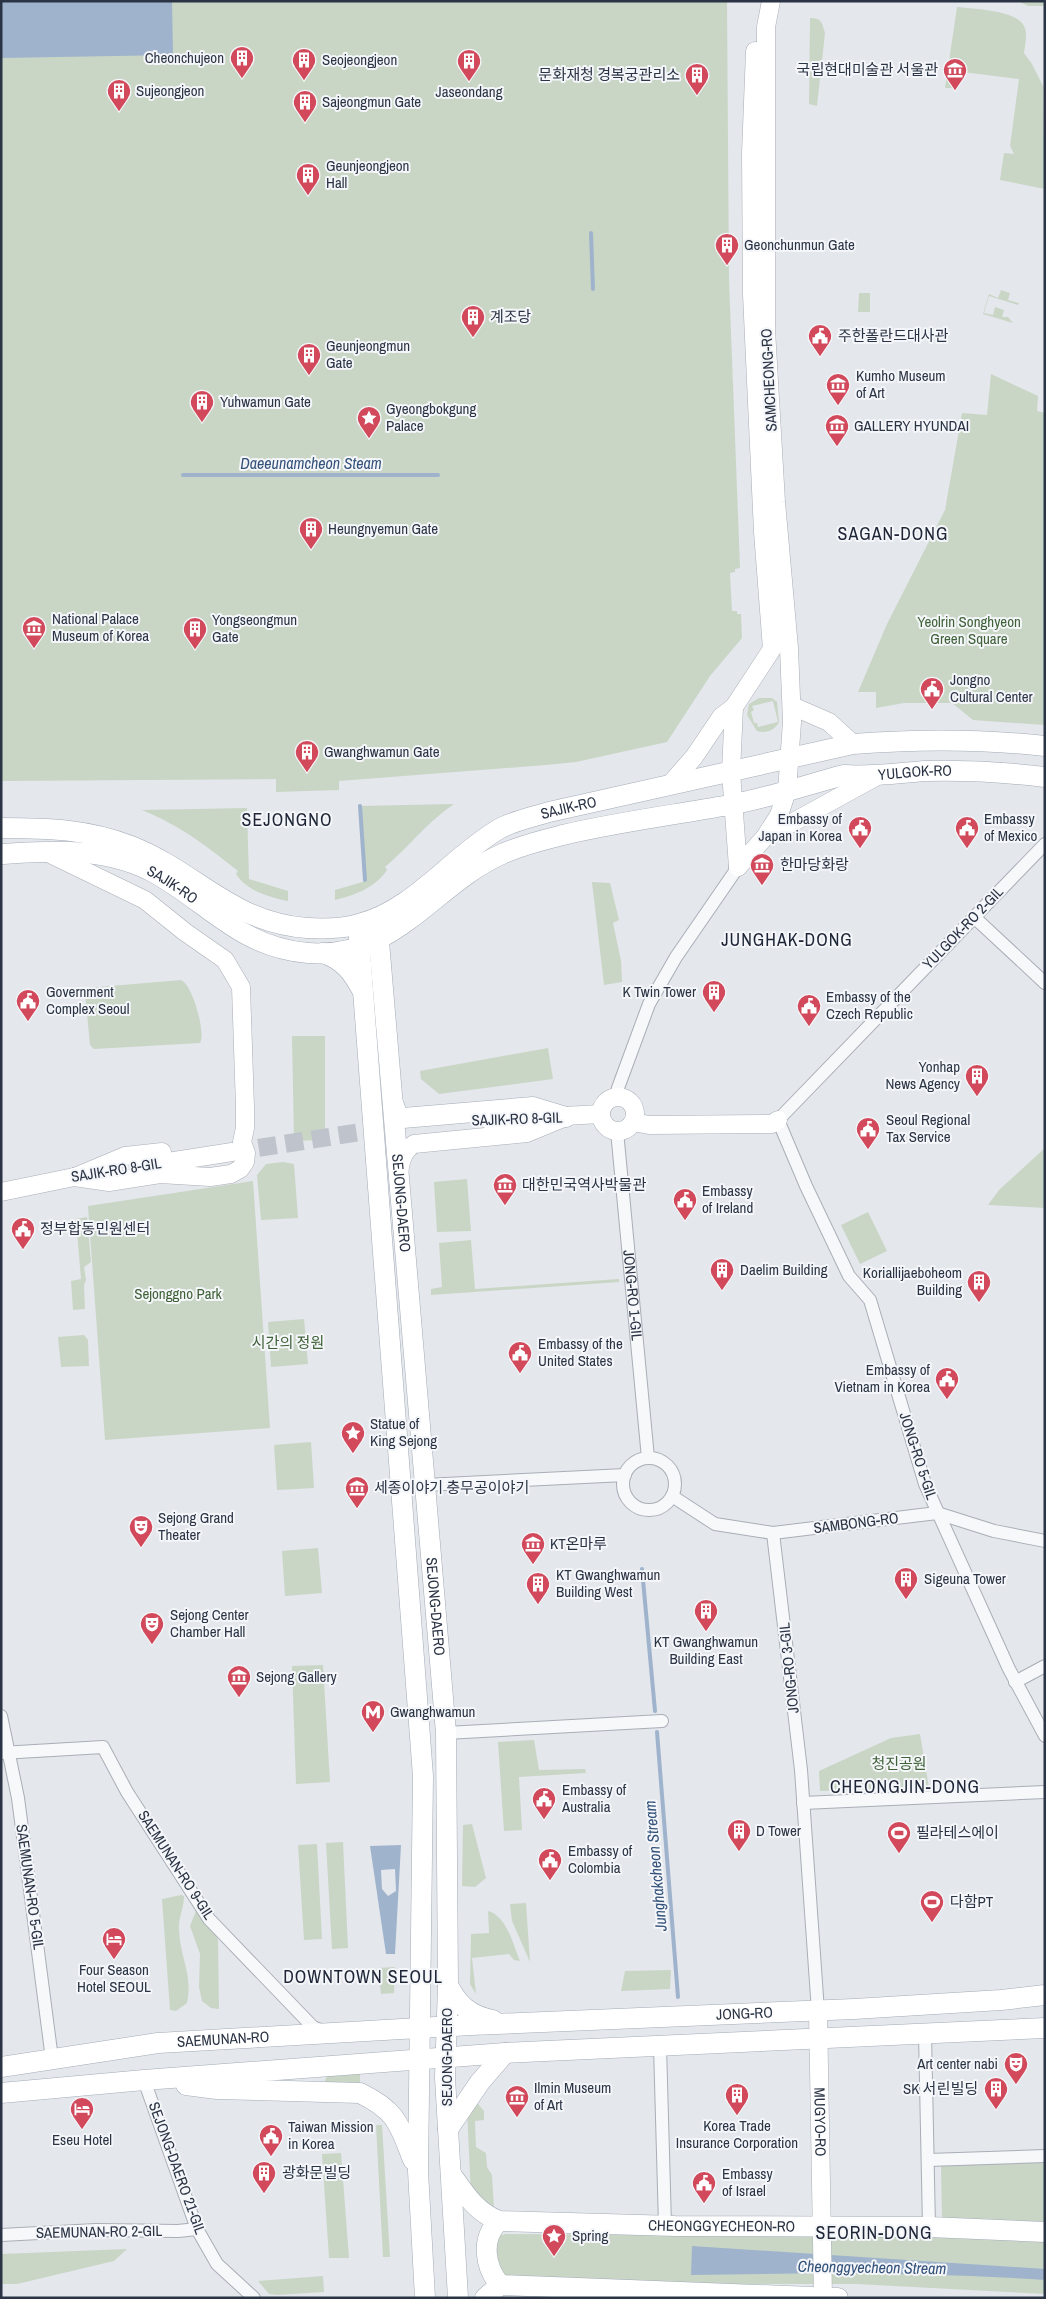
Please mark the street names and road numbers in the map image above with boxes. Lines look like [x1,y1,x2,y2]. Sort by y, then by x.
street label: SAMCHEONG-RO [755,328,782,432]
street label: YULGOK-RO [877,760,952,785]
street label: SAJIK-RO [538,791,598,824]
street label: SAJIK-RO [143,860,202,908]
street label: YULGOK-RO 2-GIL [918,881,1008,974]
street label: SAJIK-RO 8-GIL [471,1106,563,1131]
street label: SAJIK-RO 8-GIL [69,1152,163,1187]
street label: SEJONG-DAERO [387,1153,416,1253]
street label: JONG-RO 1-GIL [618,1249,648,1342]
street label: JONG-RO 5-GIL [894,1409,943,1502]
street label: SAMBONG-RO [812,1507,900,1538]
street label: SEJONG-DAERO [421,1557,450,1656]
street label: JONG-RO 3-GIL [773,1622,804,1714]
street label: SAEMUNAN-RO 9-GIL [133,1806,220,1924]
street label: SAEMUNAN-RO 5-GIL [11,1823,50,1951]
street label: JONG-RO [716,2001,773,2025]
street label: SEJONG-DAERO [436,2008,457,2106]
street label: SAEMUNAN-RO [176,2026,270,2052]
street label: MUGYO-RO [809,2087,832,2157]
street label: SEJONG-DAERO 21-GIL [144,2099,211,2237]
street label: CHEONGGYECHEON-RO [648,2214,795,2236]
street label: SAEMUNAN-RO 2-GIL [36,2220,163,2243]

